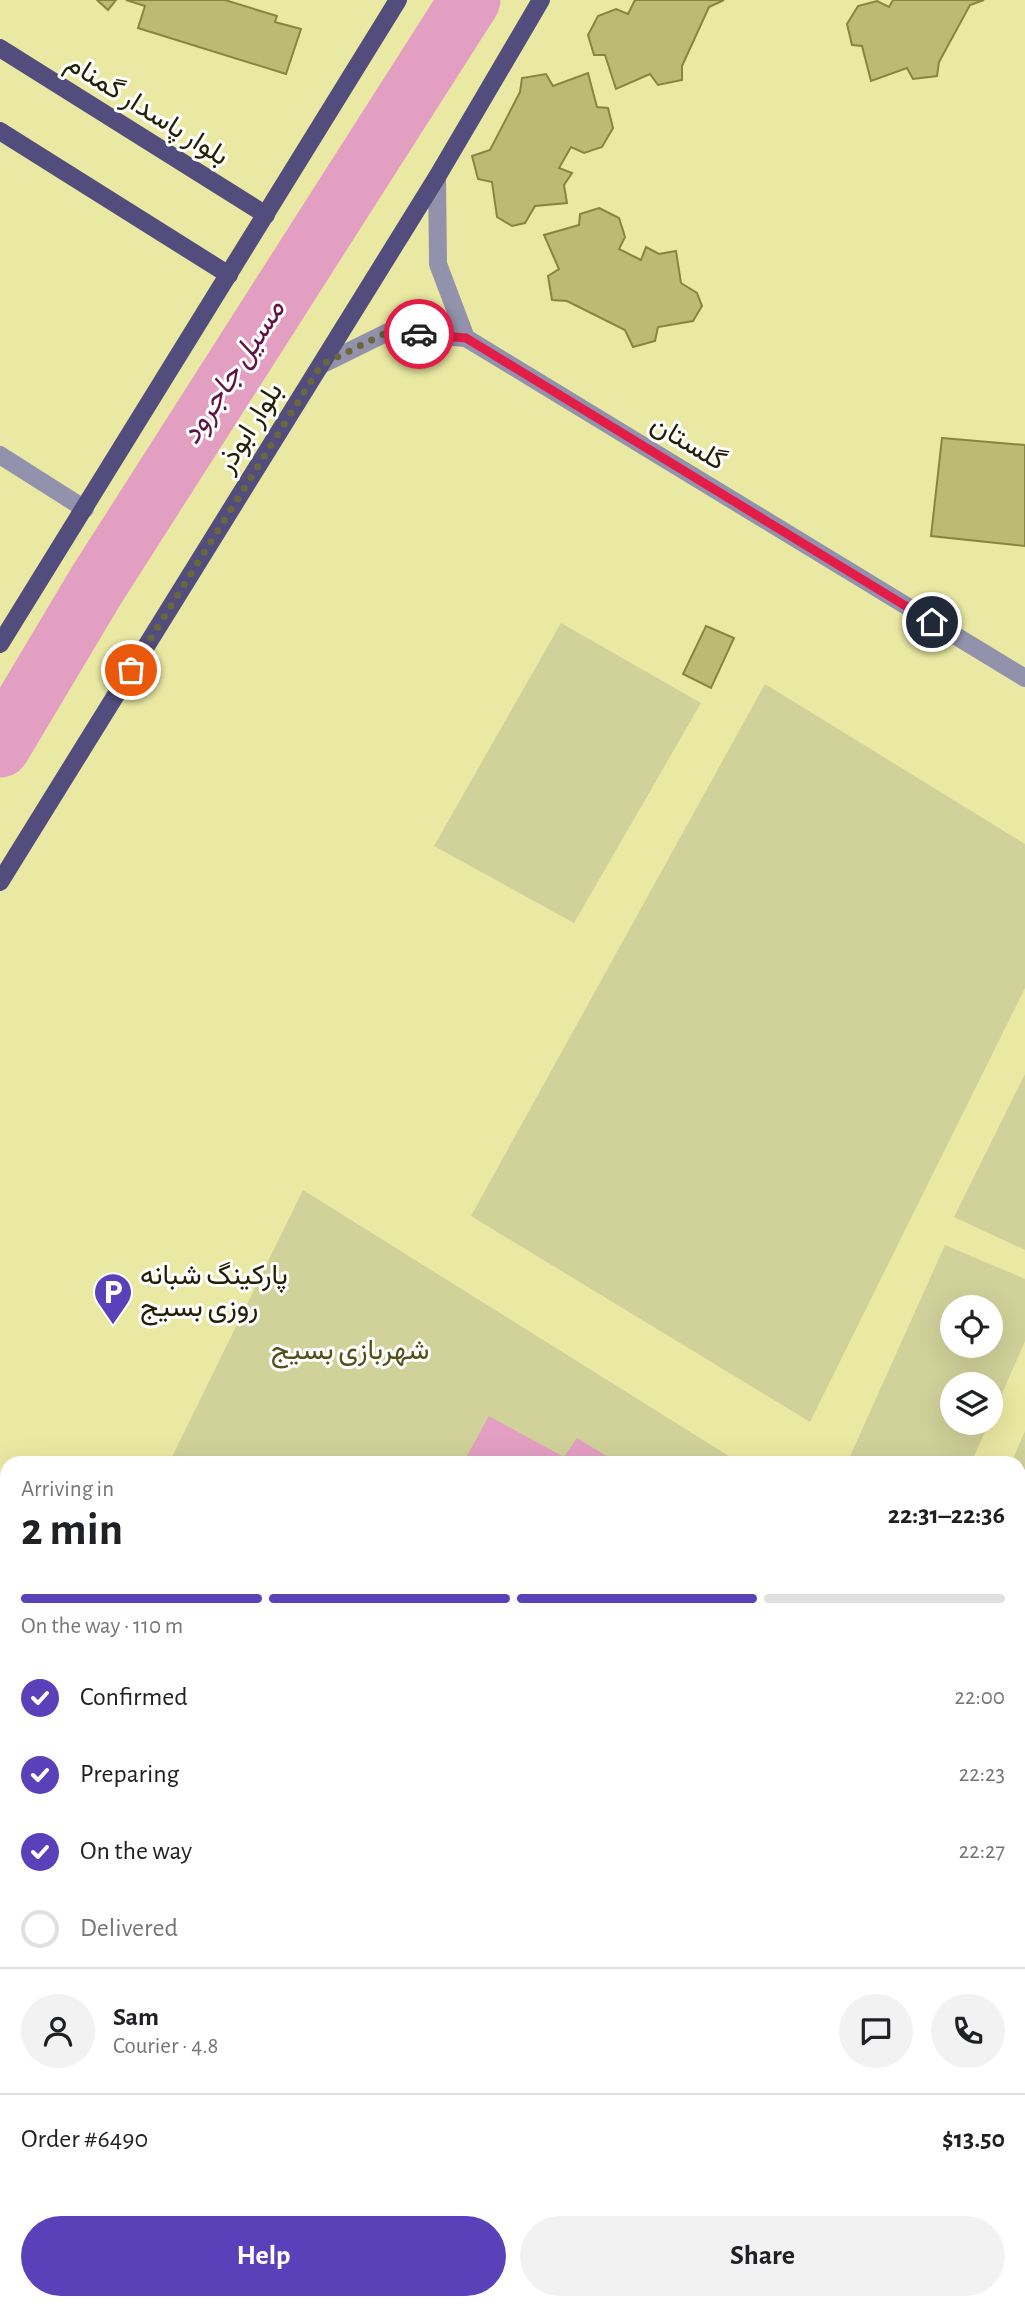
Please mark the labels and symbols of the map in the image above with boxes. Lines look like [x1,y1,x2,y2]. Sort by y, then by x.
street label: بلوار پاسدار گمنام [59,48,234,174]
water label: مسیل جاجرود [176,294,293,450]
courier [384,299,454,369]
street label: بلوار ابوذر [211,378,290,480]
street label: گلستان [646,409,731,476]
pin [902,592,962,652]
pin [101,640,161,700]
place label: پارکینگ شبانه روزی بسیج [140,1261,288,1326]
parking icon: پارکینگ شبانه روزی بسیج [92,1271,134,1326]
park label: شهربازی بسیج [271,1337,429,1369]

